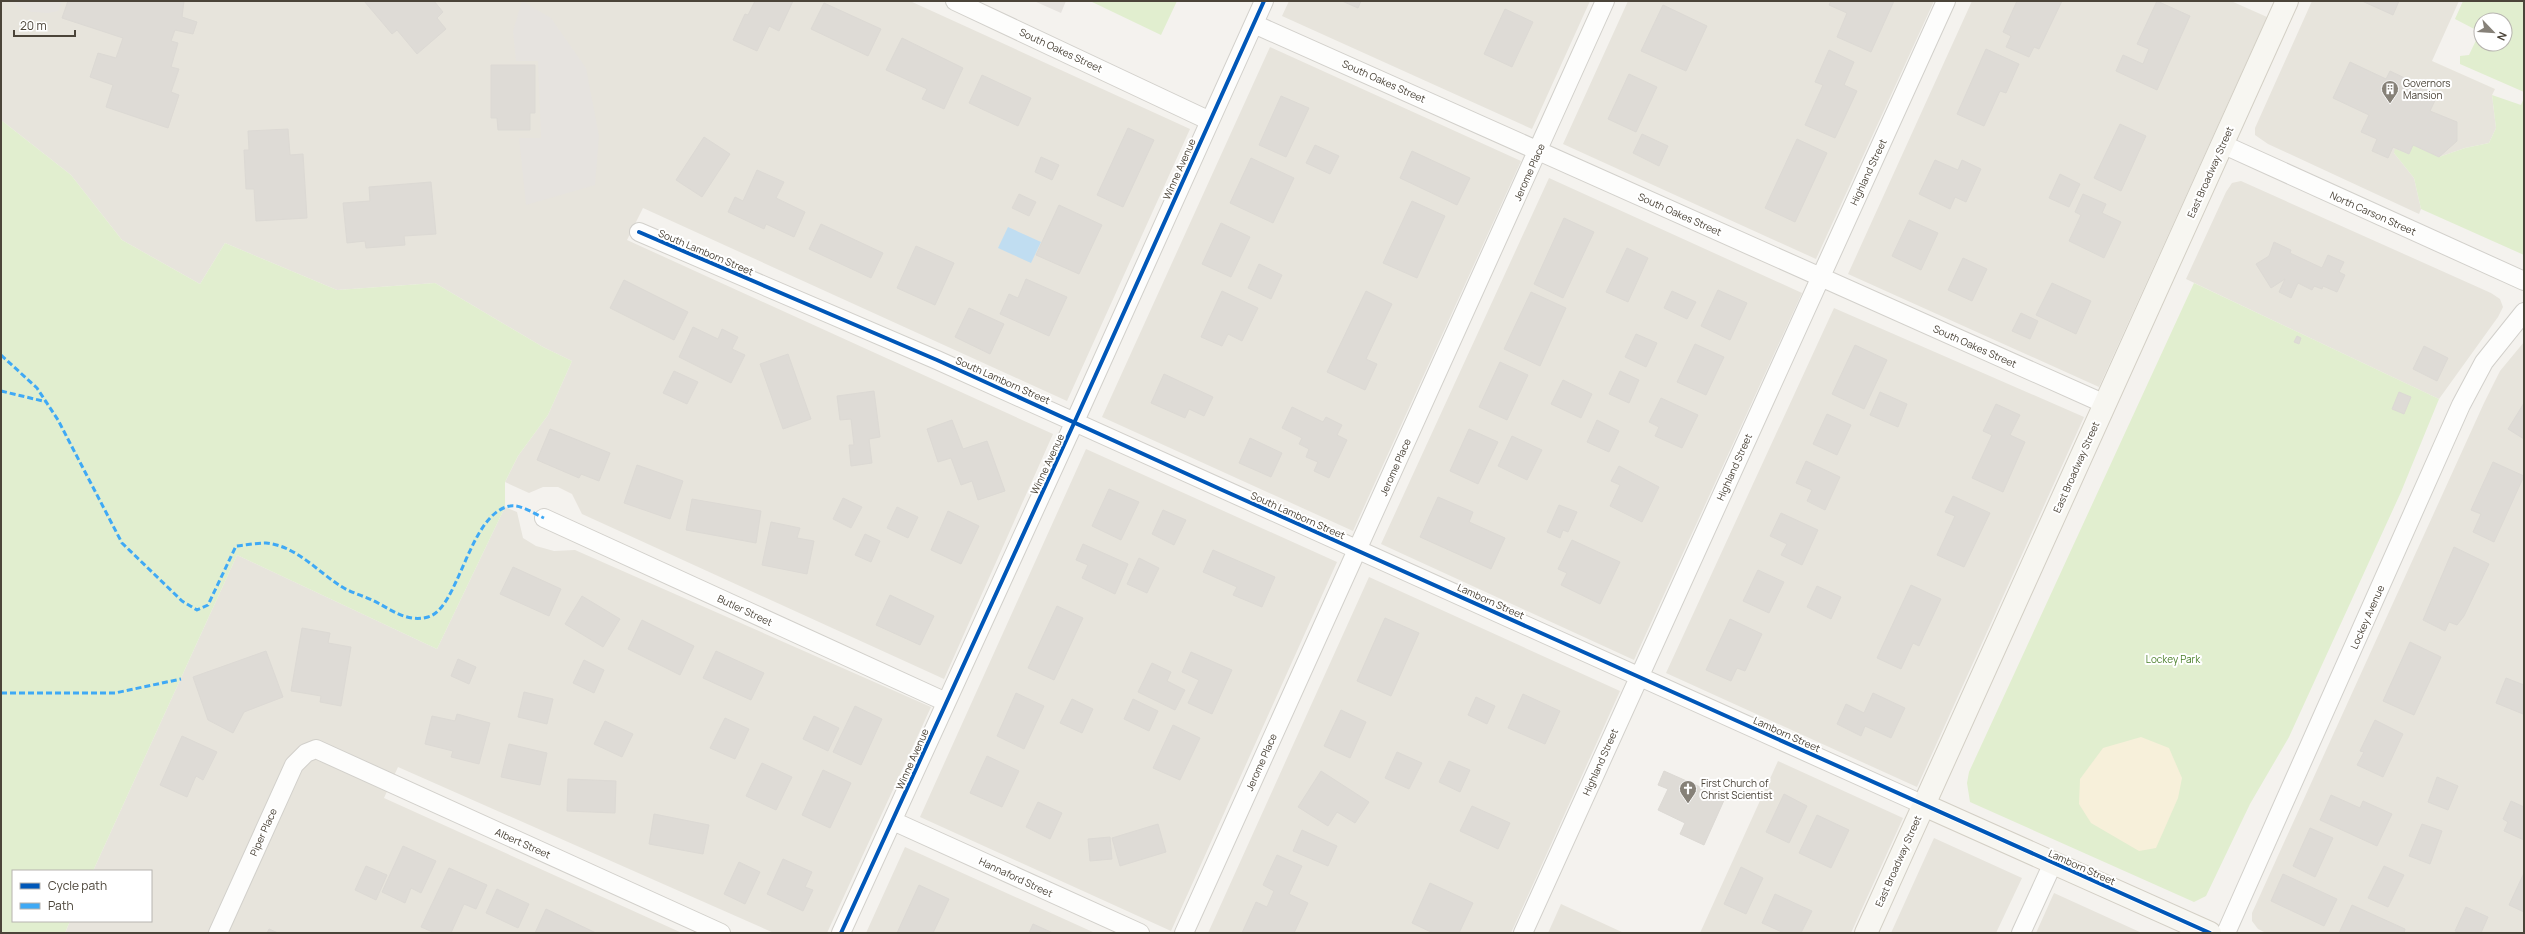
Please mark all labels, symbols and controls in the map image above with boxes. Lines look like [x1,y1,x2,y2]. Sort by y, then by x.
scale bar [14,12,75,38]
north arrow [2473,12,2513,52]
text: 20 m [20,17,47,34]
street label: South Oakes Street [1017,25,1105,75]
text: N [2494,30,2511,43]
street label: South Oakes Street [1340,56,1428,106]
place label: Governors Mansion [2403,76,2451,102]
building icon: Governors Mansion [2380,79,2400,104]
street label: East Broadway Street [2184,124,2236,220]
street label: Winne Avenue [1159,136,1199,202]
street label: Highland Street [1846,136,1890,208]
street label: Jerome Place [1510,141,1548,203]
street label: North Carson Street [2328,188,2418,238]
street label: South Oakes Street [1636,189,1724,239]
street label: South Lamborn Street [656,226,756,278]
street label: South Oakes Street [1931,321,2019,371]
street label: South Lamborn Street [954,353,1052,407]
street label: East Broadway Street [2050,419,2102,515]
street label: Winne Avenue [1027,431,1067,497]
street label: Highland Street [1713,431,1755,503]
street label: Jerome Place [1376,436,1414,498]
street label: South Lamborn Street [1249,488,1347,542]
street label: Lamborn Street [1455,580,1527,622]
street label: Lockey Avenue [2347,583,2387,651]
street label: Butler Street [715,591,775,629]
park label: Lockey Park [2146,652,2201,666]
street label: Lamborn Street [1751,713,1823,755]
street label: Winne Avenue [892,726,932,792]
street label: Highland Street [1579,726,1621,798]
street label: Jerome Place [1242,731,1280,793]
place label: First Church of Christ Scientist [1701,776,1772,802]
church icon: First Church of Christ Scientist [1678,779,1698,804]
street label: Piper Place [246,806,280,858]
street label: East Broadway Street [1872,813,1924,909]
street label: Albert Street [493,825,553,861]
street label: Lamborn Street [2046,846,2118,888]
street label: Hannaford Street [977,854,1055,900]
legend [12,870,152,922]
text: Cycle path [48,877,107,894]
text: Path [48,897,74,914]

